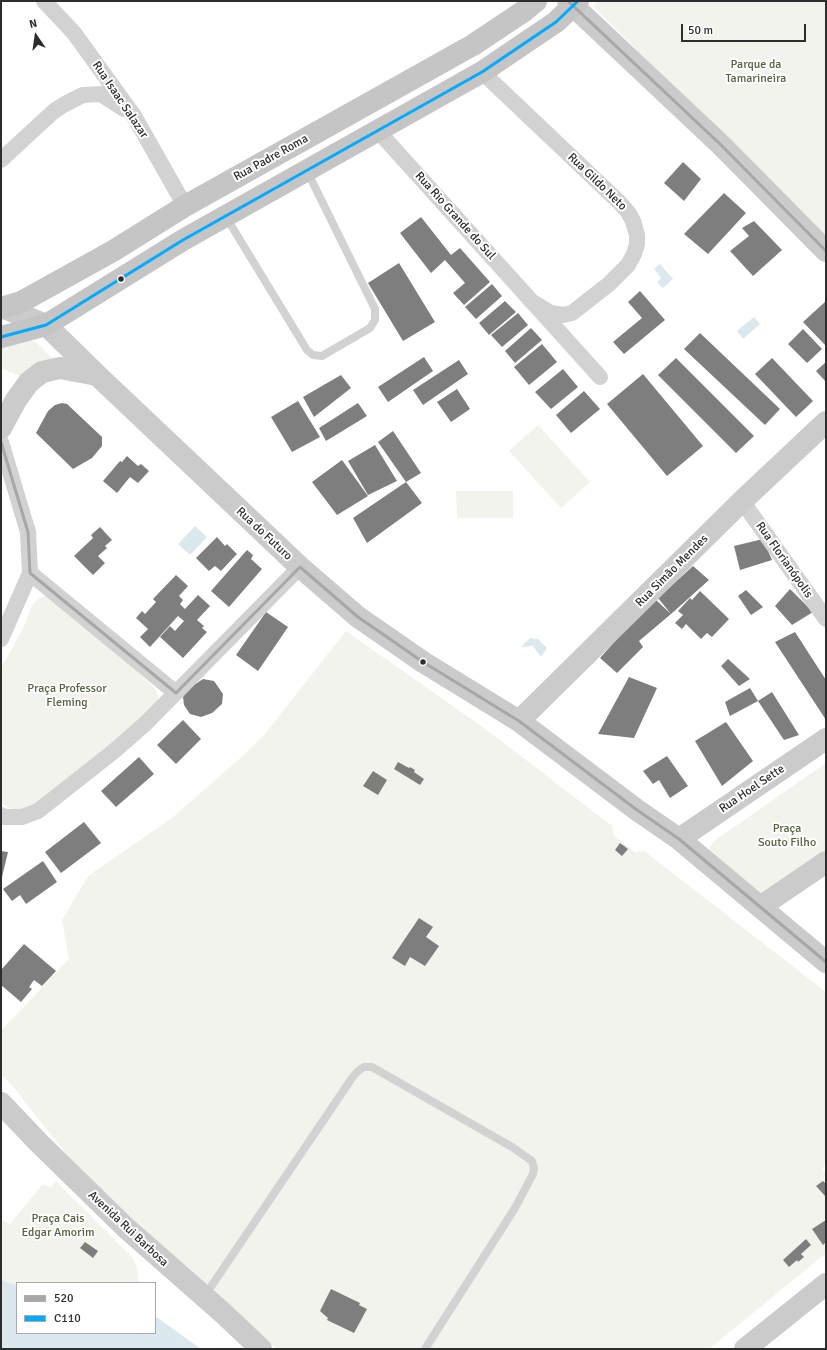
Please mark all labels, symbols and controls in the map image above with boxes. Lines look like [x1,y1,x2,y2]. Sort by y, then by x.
north arrow [16,16,56,56]
scale bar [683,16,808,42]
text: N [28,17,38,31]
text: 50 m [688,23,713,38]
park label: Parque da Tamarineira [726,58,786,86]
street label: Rua Isaac Salazar [89,59,151,141]
street label: Rua Padre Roma [231,132,311,184]
street label: Rua Gildo Neto [565,150,629,214]
street label: Rua Rio Grande do Sul [412,169,498,263]
unlabelled marker [116,274,126,284]
street label: Rua do Futuro [233,504,295,564]
street label: Rua Florianópolis [752,519,816,601]
street label: Rua Simão Mendes [633,532,711,610]
unlabelled marker [418,657,428,667]
park label: Praça Professor Fleming [27,682,107,710]
street label: Rua Hoel Sette [717,762,787,816]
park label: Praça Souto Filho [758,822,816,850]
street label: Avenida Rui Barbosa [85,1188,171,1270]
park label: Praça Cais Edgar Amorim [21,1212,95,1240]
legend [16,1282,156,1334]
text: 520 [54,1291,73,1306]
text: C110 [54,1311,81,1326]

